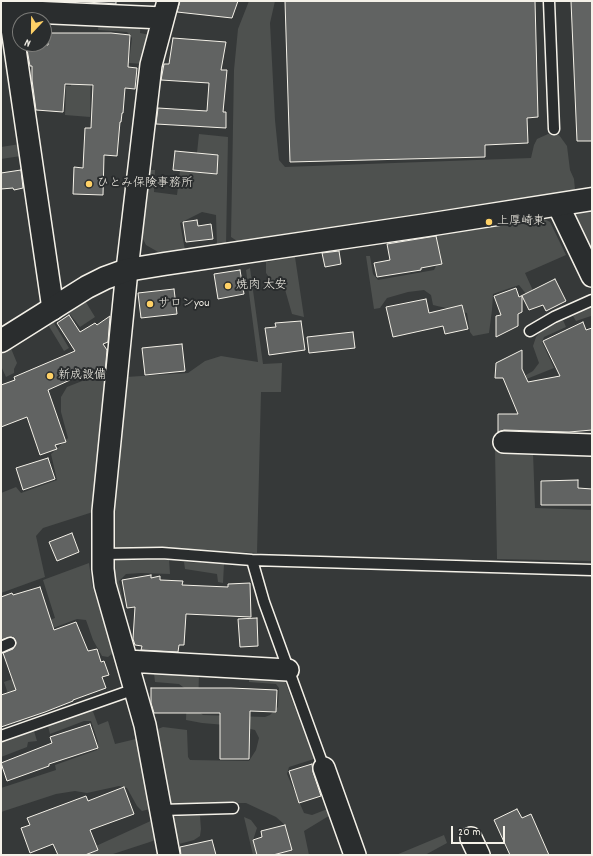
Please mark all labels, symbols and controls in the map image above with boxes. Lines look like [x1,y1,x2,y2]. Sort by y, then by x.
north arrow [12,12,52,52]
text: N [22,34,33,51]
place label: ひとみ保険事務所 [97,177,193,191]
marker: ひとみ保険事務所 [84,179,94,189]
place label: 上厚崎東 [497,215,545,229]
marker: 上厚崎東 [484,217,494,227]
place label: 焼肉 太安 [236,279,287,293]
marker: 焼肉 太安 [223,281,233,291]
place label: サロンyou [158,297,209,311]
marker: サロンyou [145,299,155,309]
place label: 新成設備 [58,369,106,383]
marker: 新成設備 [45,371,55,381]
scale bar [453,818,507,844]
text: 20 m [458,824,481,841]

